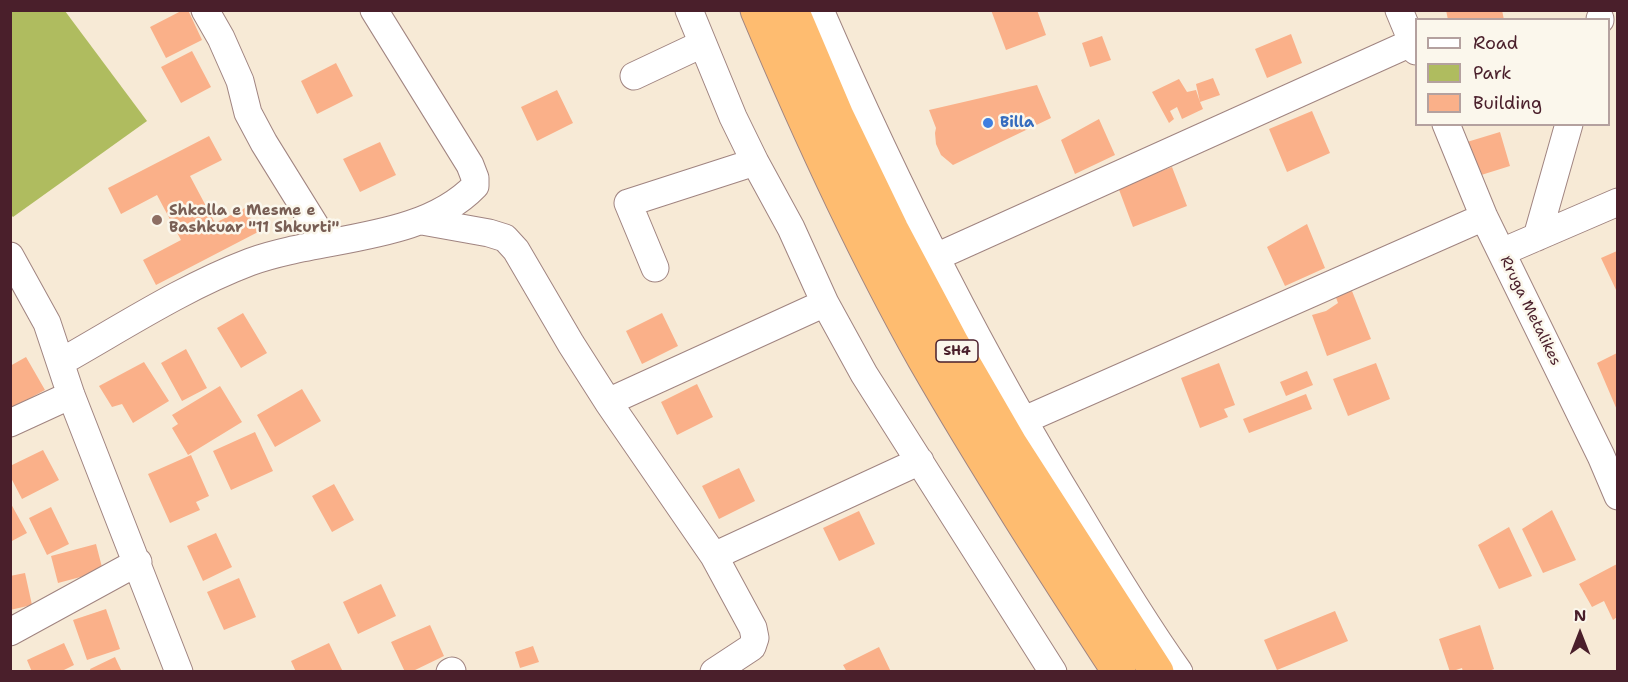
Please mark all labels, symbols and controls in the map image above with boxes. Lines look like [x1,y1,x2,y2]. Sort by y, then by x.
legend [1415,18,1610,126]
text: Road [1473,31,1518,55]
text: Park [1473,61,1512,85]
text: Building [1473,91,1542,115]
place label: Billa [1000,114,1034,132]
marker: Billa [981,116,995,130]
place label: Shkolla e Mesme e Bashkuar "11 Shkurti" [169,202,339,237]
marker: Shkolla e Mesme e Bashkuar "11 Shkurti" [150,213,164,227]
street label: Rruga Metalikes [1496,253,1564,369]
road number: SH4 [936,340,978,362]
north arrow [1550,604,1610,664]
text: N [1574,605,1586,626]

